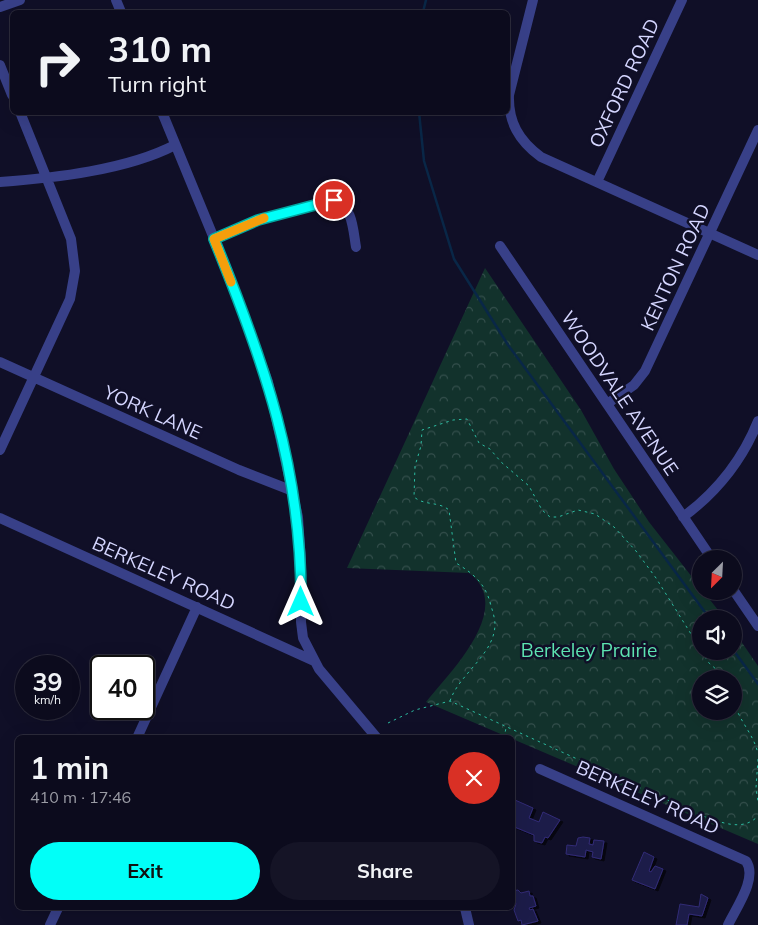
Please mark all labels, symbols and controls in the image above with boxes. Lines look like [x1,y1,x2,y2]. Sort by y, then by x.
street label: OXFORD ROAD [584,15,664,151]
text: 310 m [108,27,212,71]
icon: right [25,30,90,95]
text: Turn right [108,70,206,98]
pin [313,179,355,221]
icon: arrive [320,186,348,214]
street label: KENTON ROAD [635,200,715,334]
street label: WOODVALE AVENUE [556,306,684,480]
street label: YORK LANE [99,379,206,444]
street label: BERKELEY ROAD [89,531,239,615]
north arrow [692,550,742,600]
map controls [692,550,742,720]
position arrow [274,575,326,627]
button: sound [692,610,742,660]
park label: Berkeley Prairie [521,638,657,662]
speed limit sign: 40 [90,655,155,720]
text: 39 [32,666,63,697]
button: layers [692,670,742,720]
text: km/h [34,692,61,707]
text: 1 min [30,749,109,787]
button: close [448,752,500,804]
street label: BERKELEY ROAD [573,755,723,839]
text: 410 m · 17:46 [30,787,131,807]
button: Exit [30,842,260,900]
button: Share [270,842,500,900]

